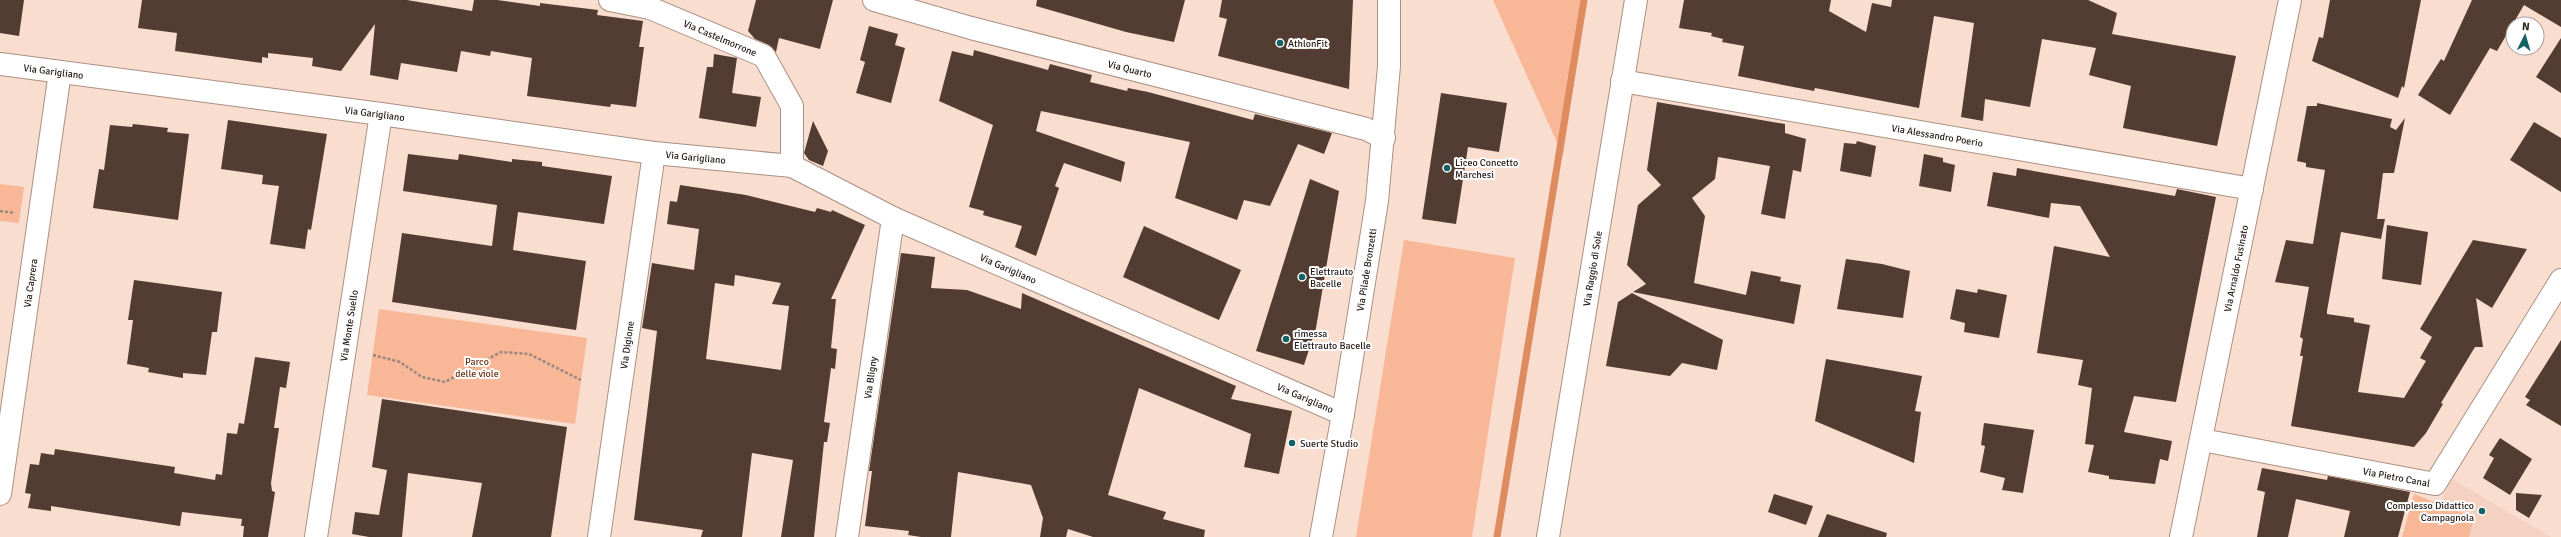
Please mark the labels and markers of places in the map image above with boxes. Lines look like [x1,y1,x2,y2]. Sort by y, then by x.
marker: AthlonFit [1275,38,1285,48]
place label: AthlonFit [1288,38,1328,50]
place label: Liceo Concetto Marchesi [1455,157,1518,181]
marker: Liceo Concetto Marchesi [1442,163,1452,173]
place label: Elettrauto Bacelle [1310,266,1353,290]
marker: Elettrauto Bacelle [1297,272,1307,282]
place label: rimessa Elettrauto Bacelle [1294,328,1371,352]
marker: rimessa Elettrauto Bacelle [1281,334,1291,344]
marker: Suerte Studio [1287,438,1297,448]
place label: Suerte Studio [1300,438,1358,450]
place label: Complesso Didattico Campagnola [2386,500,2474,524]
marker: Complesso Didattico Campagnola [2477,506,2487,516]

